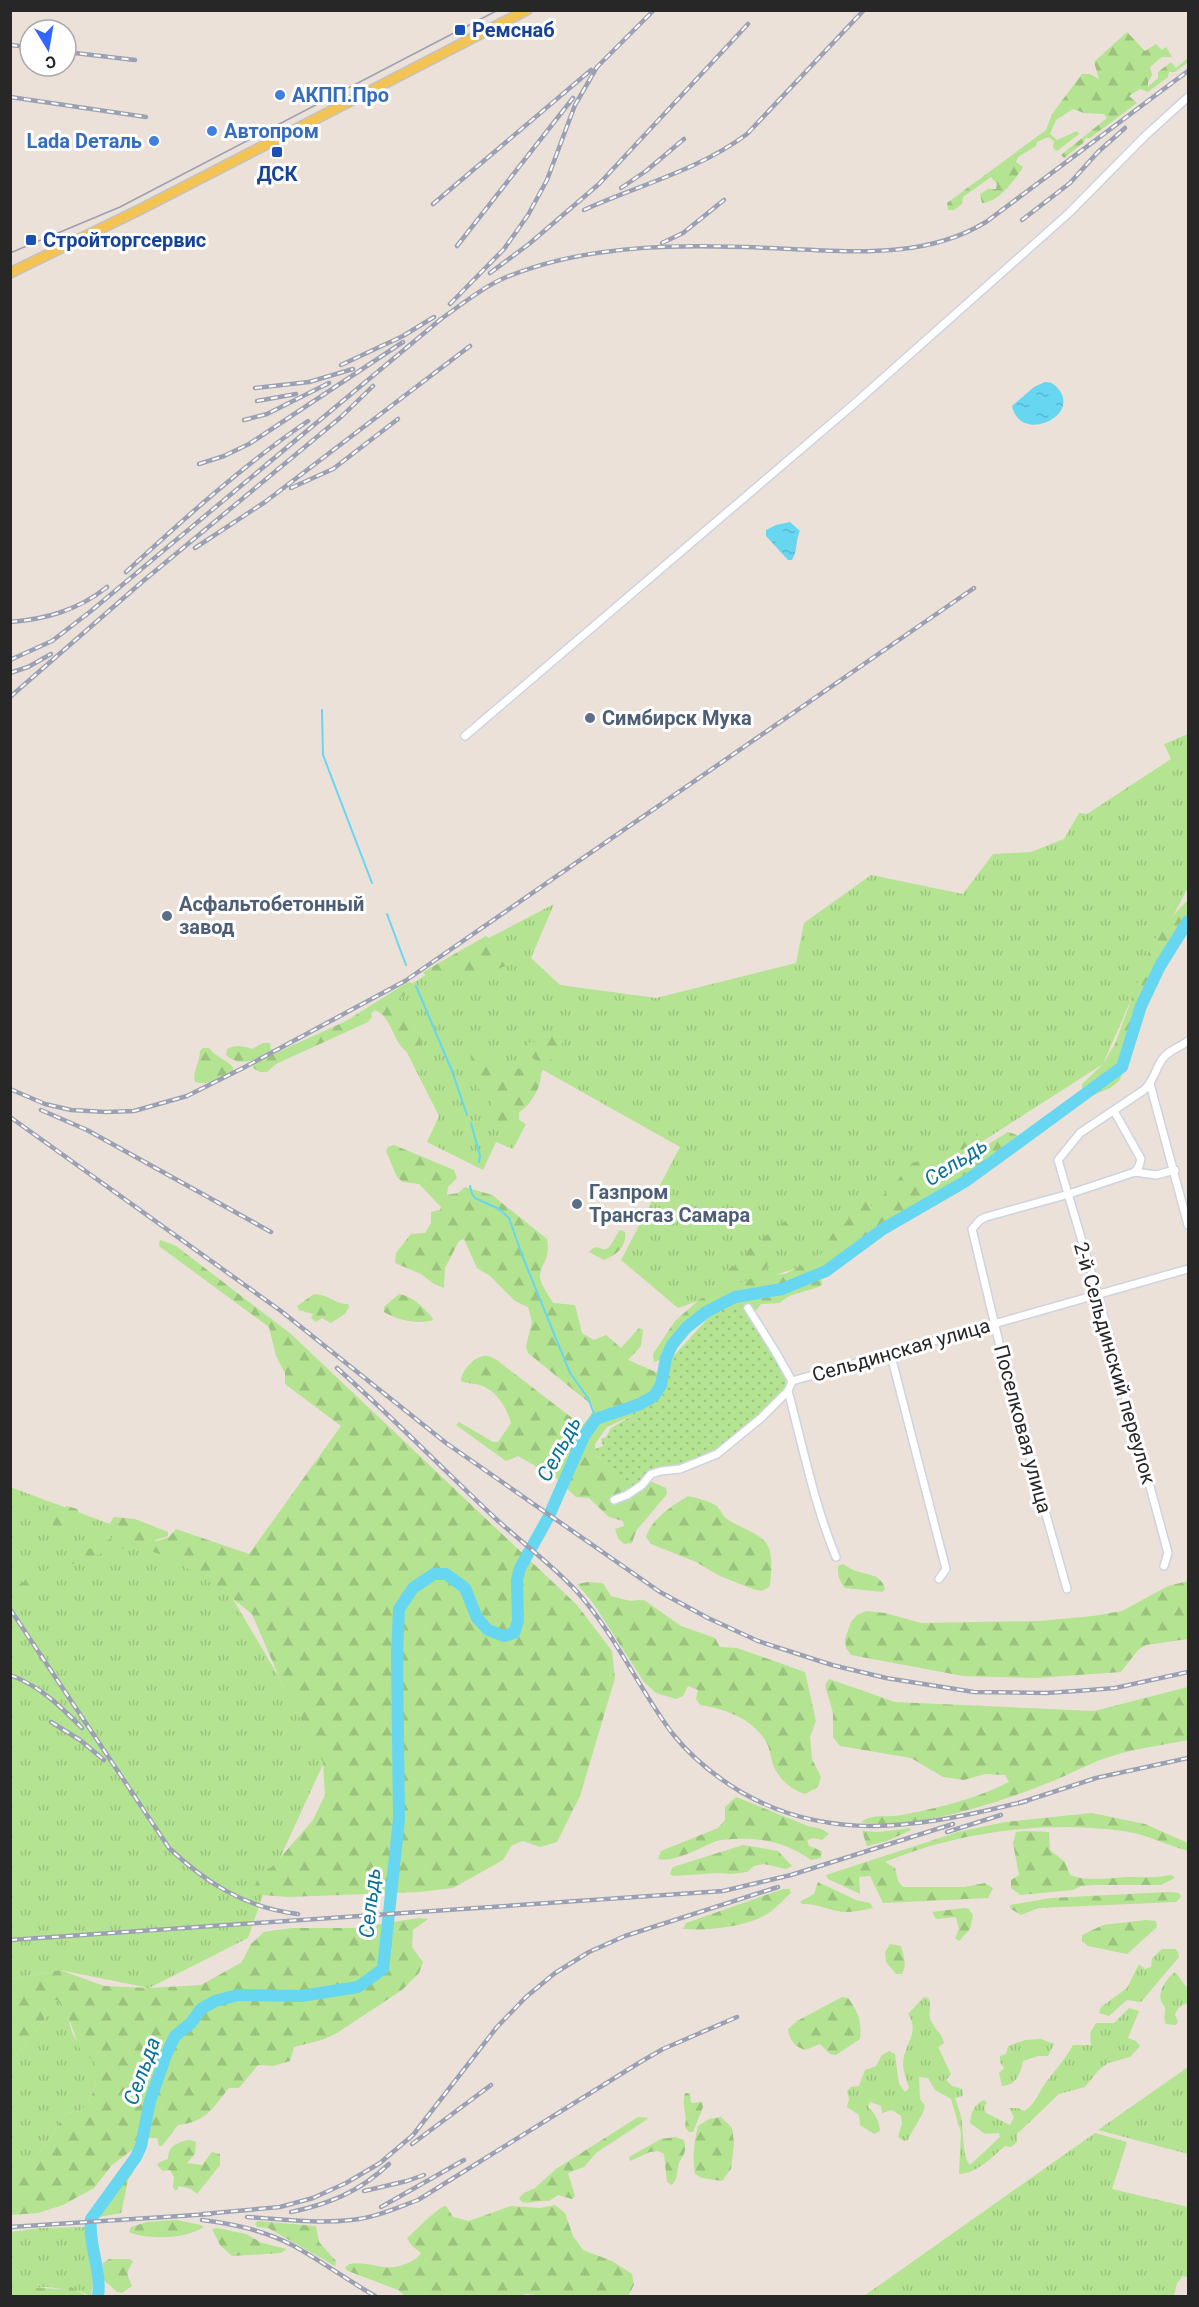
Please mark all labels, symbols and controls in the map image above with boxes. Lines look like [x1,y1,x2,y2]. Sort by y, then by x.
north arrow [18,18,78,78]
place label: Ремснаб [472,18,555,42]
marker: Ремснаб [453,23,467,37]
text: С [44,52,58,73]
place label: АКПП.Про [292,83,389,107]
marker: АКПП.Про [273,88,287,102]
place label: Автопром [224,119,319,143]
marker: Автопром [205,124,219,138]
place label: Lada Dеталь [27,129,142,153]
marker: Lada Dеталь [147,134,161,148]
marker: ДСК [270,145,284,159]
place label: ДСК [257,162,298,186]
place label: Стройторгсервис [43,228,206,252]
marker: Стройторгсервис [24,233,38,247]
place label: Симбирск Мука [602,706,752,730]
marker: Симбирск Мука [583,711,597,725]
place label: Асфальтобетонный завод [179,892,364,939]
marker: Асфальтобетонный завод [160,909,174,923]
water label: Сельдь [920,1133,992,1191]
place label: Газпром Трансгаз Самара [589,1180,750,1227]
marker: Газпром Трансгаз Самара [570,1197,584,1211]
street label: 2-й Сельдинский переулок [1069,1239,1161,1487]
street label: Сельдинская улица [809,1313,993,1387]
street label: Поселковая улица [989,1342,1057,1516]
water label: Сельдь [532,1412,586,1486]
water label: Сельдь [354,1867,386,1939]
water label: Сельда [119,2034,165,2108]

